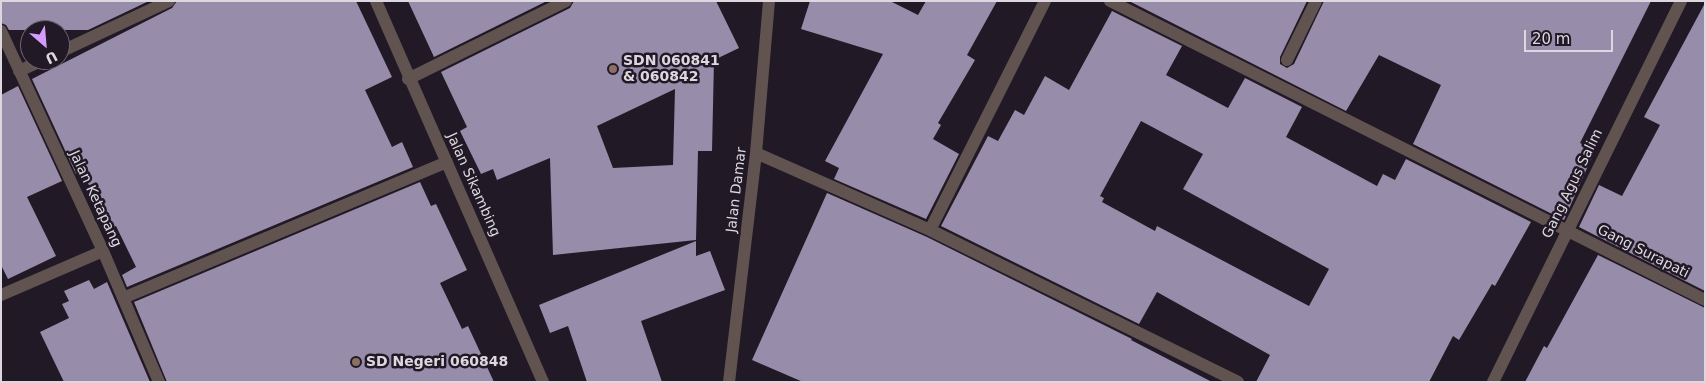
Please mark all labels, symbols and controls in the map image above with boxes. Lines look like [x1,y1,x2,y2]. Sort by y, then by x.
north arrow [20,20,70,70]
scale bar [1526,20,1615,52]
text: 20 m [1532,30,1570,48]
text: U [43,48,60,67]
place label: SDN 060841 & 060842 [623,53,720,85]
marker: SDN 060841 & 060842 [607,63,619,75]
street label: Gang Agus Salim [1539,127,1607,241]
street label: Jalan Sikambing [443,130,503,240]
street label: Jalan Damar [723,146,751,234]
street label: Jalan Ketapang [65,148,125,250]
street label: Gang Surapati [1594,222,1692,282]
place label: SD Negeri 060848 [366,354,508,370]
marker: SD Negeri 060848 [350,356,362,368]

